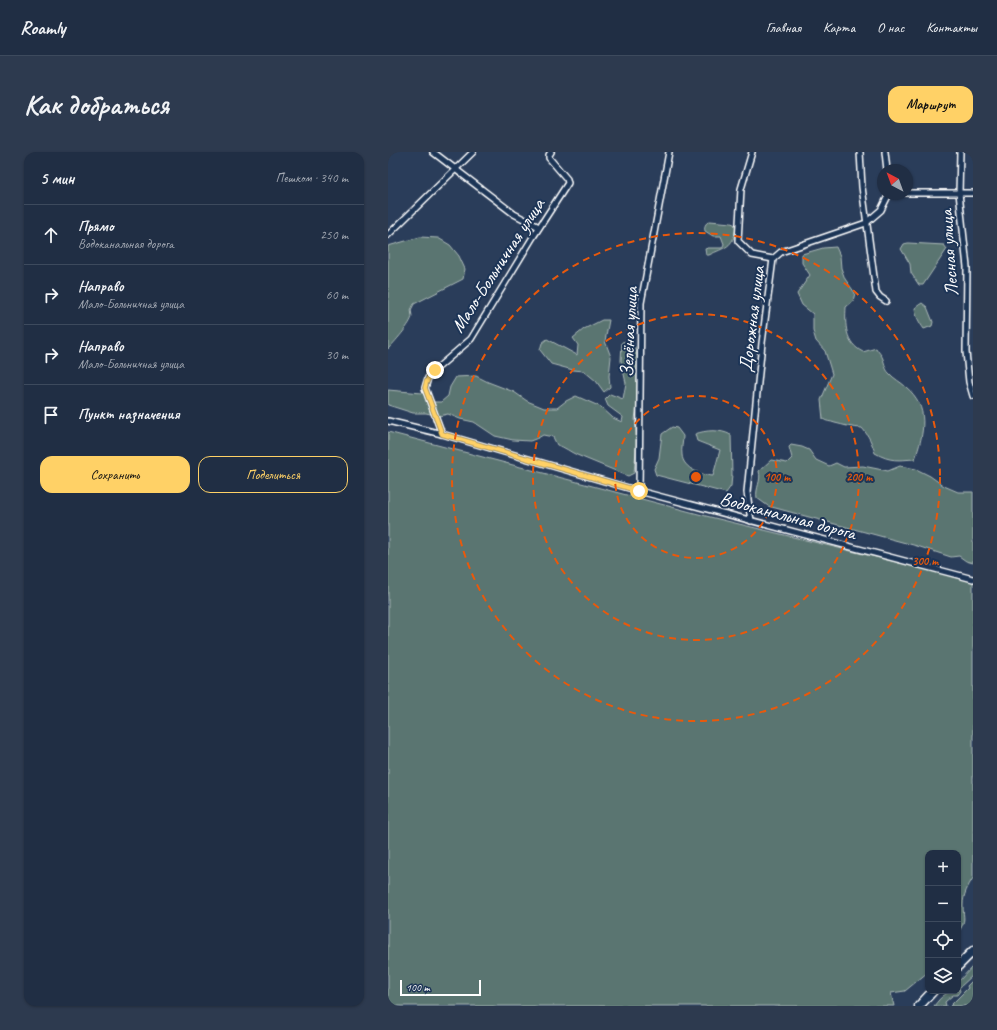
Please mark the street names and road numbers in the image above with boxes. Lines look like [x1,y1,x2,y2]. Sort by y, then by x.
street label: Мало-Больничная улица [446,193,551,337]
street label: Лесная улица [934,207,964,297]
street label: Дорожная улица [734,263,771,374]
street label: Зелёная улица [615,285,643,378]
street label: Водоканальная дорога [717,486,861,546]

